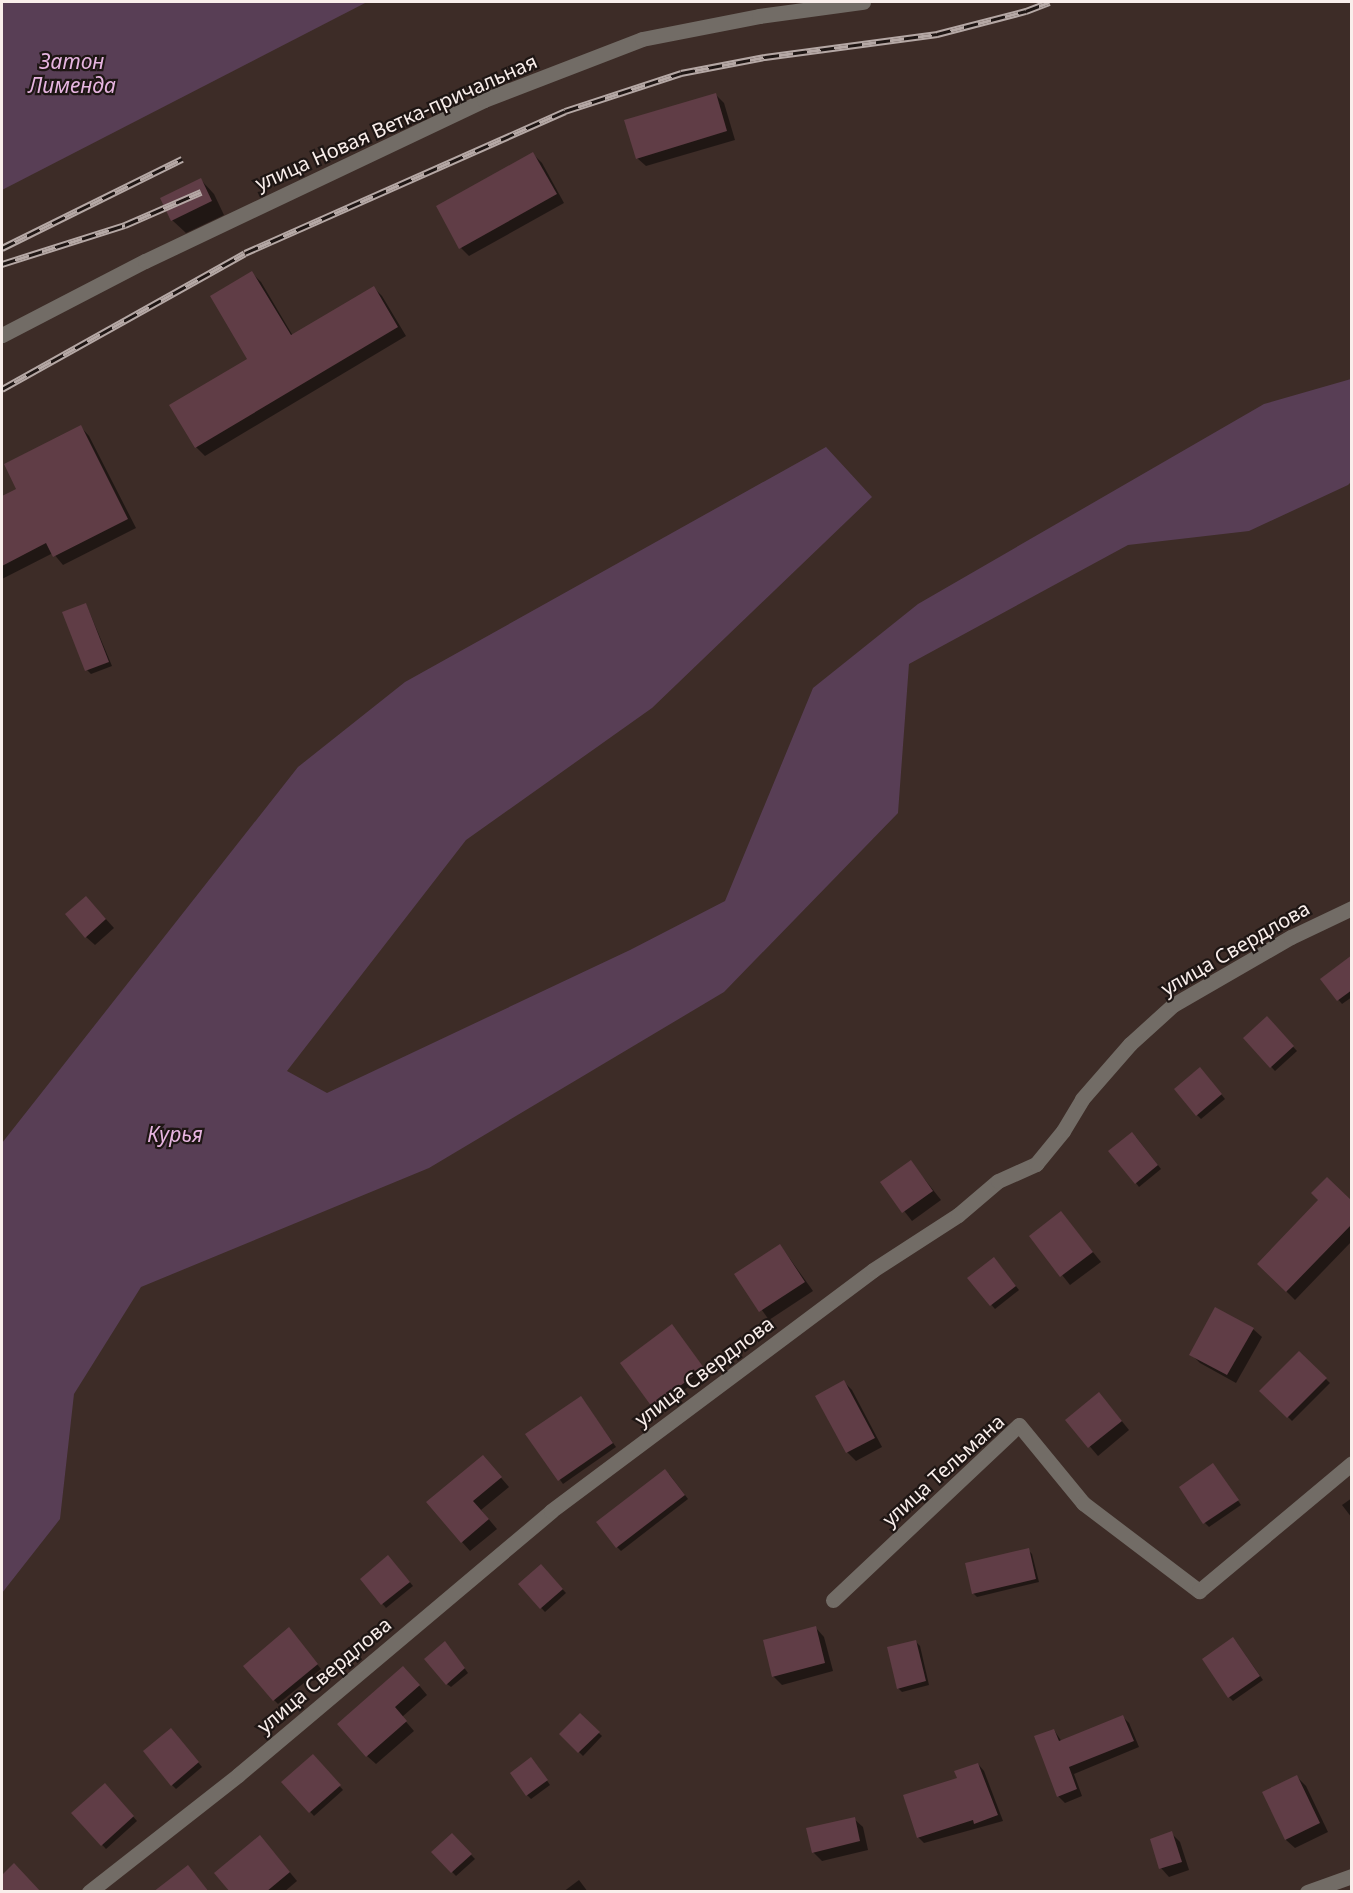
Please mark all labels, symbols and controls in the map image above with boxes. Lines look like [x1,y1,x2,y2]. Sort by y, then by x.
water label: Затон Лименда [28,48,116,98]
street label: улица Новая Ветка-причальная [251,49,541,195]
street label: улица Свердлова [1156,896,1314,1000]
water label: Курья [147,1121,203,1147]
street label: улица Свердлова [630,1311,778,1431]
street label: улица Тельмана [877,1409,1009,1531]
street label: улица Свердлова [252,1612,396,1738]

